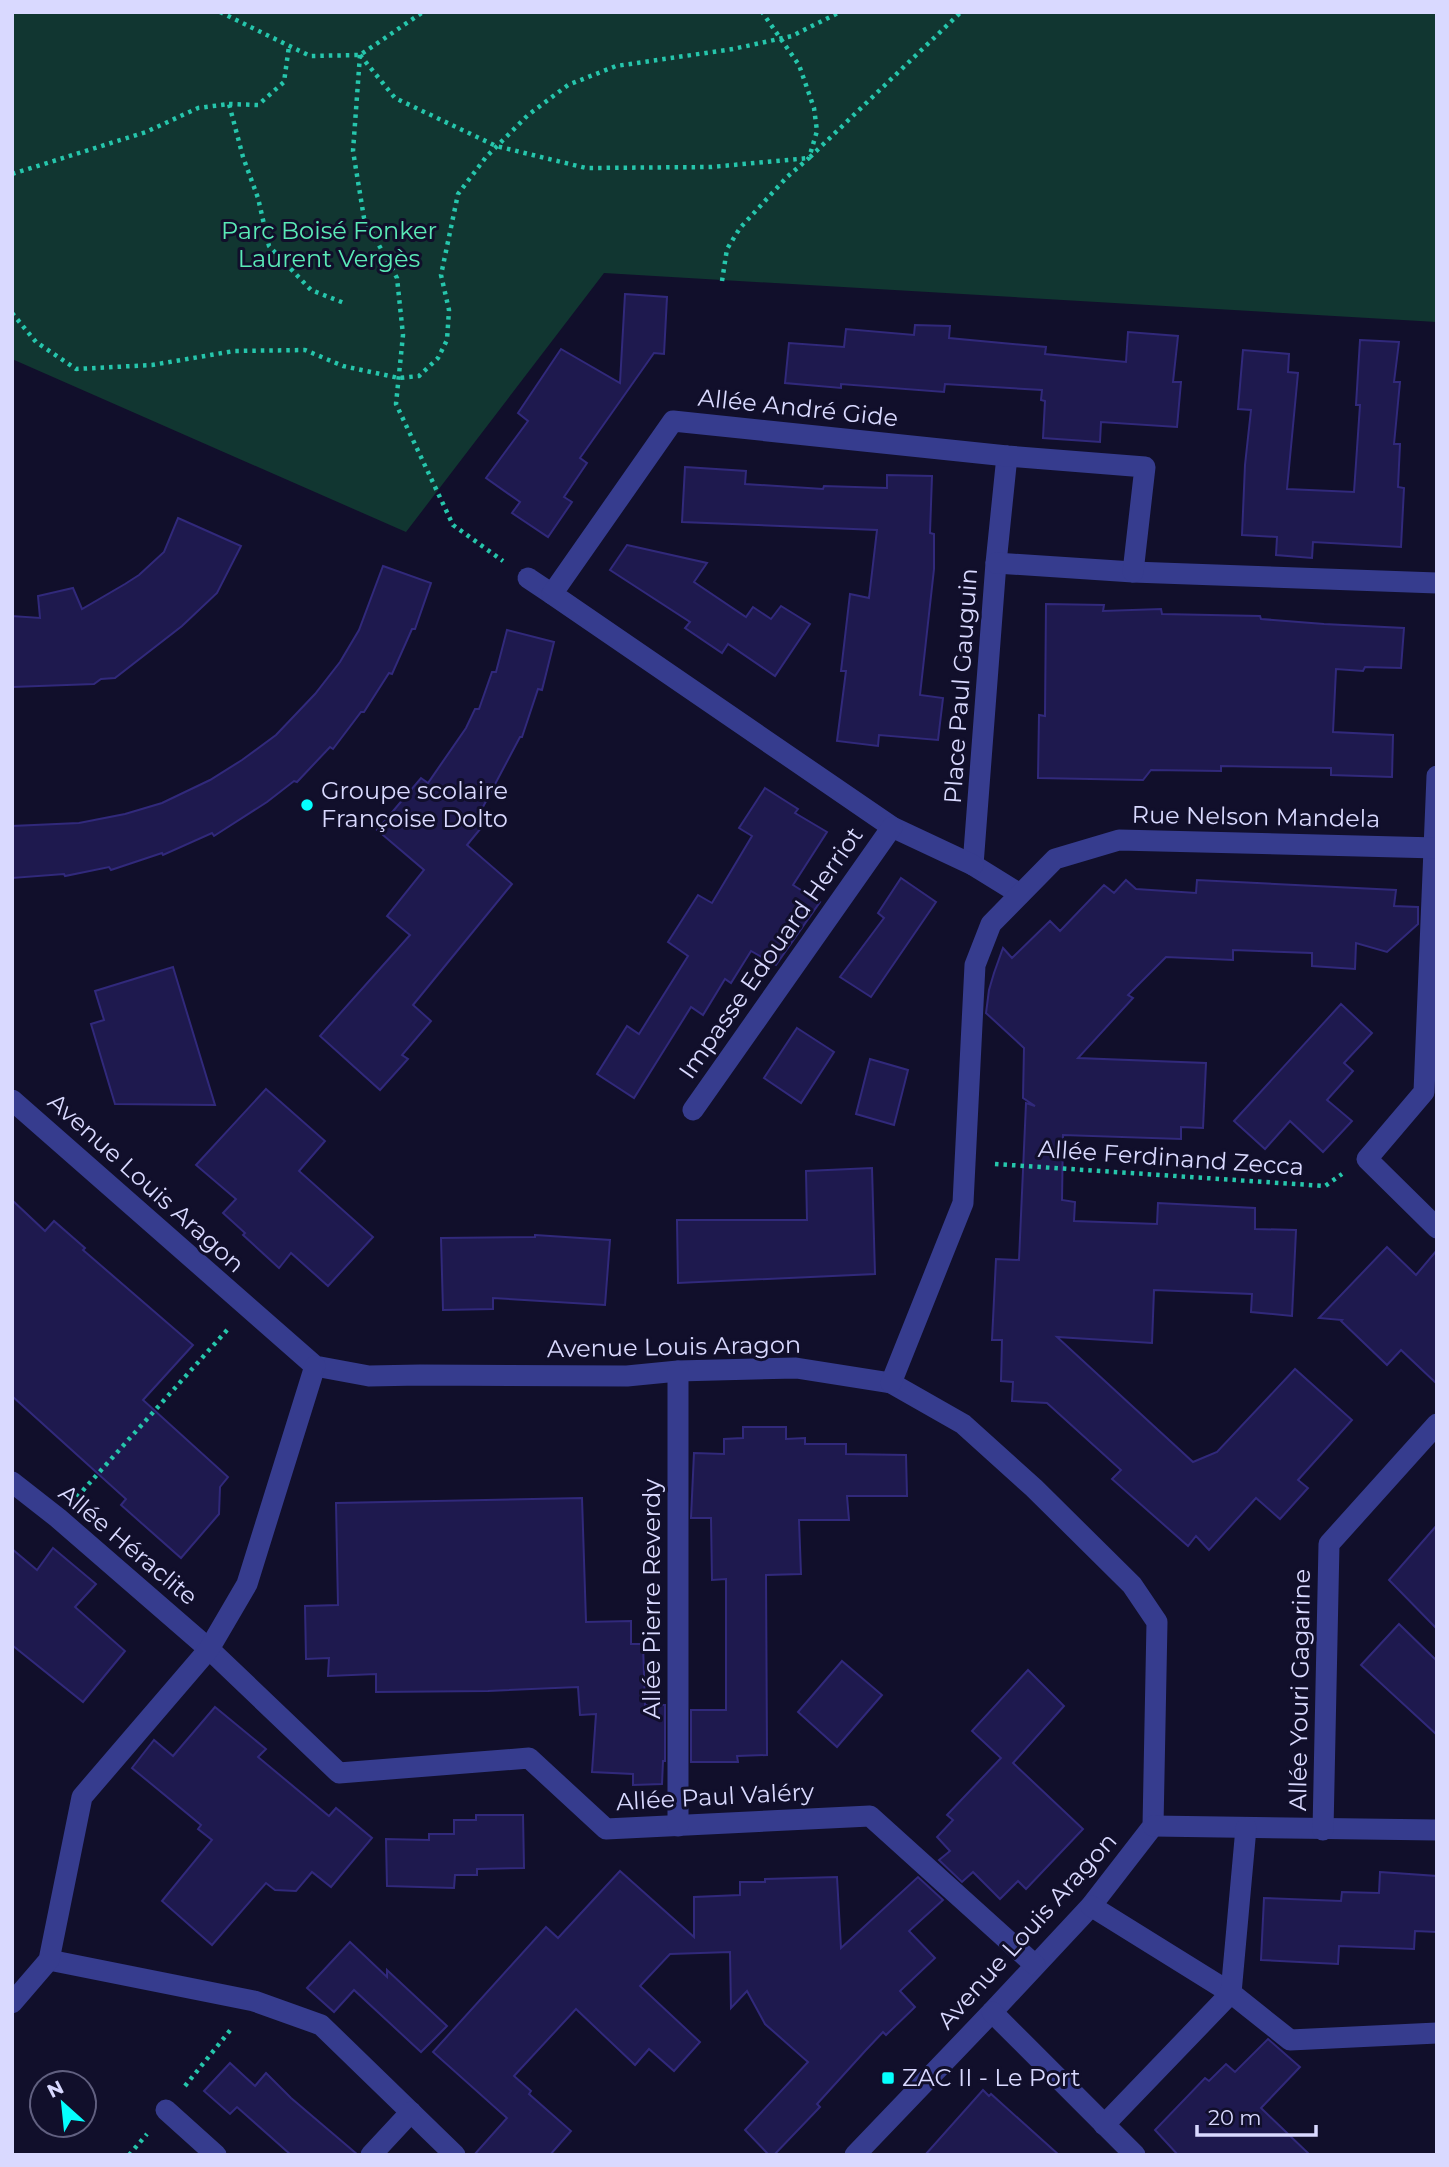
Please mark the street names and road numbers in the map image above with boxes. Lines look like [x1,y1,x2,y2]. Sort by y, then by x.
street label: Allée André Gide [697,383,900,432]
street label: Place Paul Gauguin [938,567,983,805]
street label: Rue Nelson Mandela [1131,800,1381,833]
street label: Impasse Edouard Herriot [672,821,869,1084]
street label: Avenue Louis Aragon [42,1087,250,1278]
street label: Allée Ferdinand Zecca [1037,1134,1305,1181]
street label: Avenue Louis Aragon [547,1330,801,1363]
street label: Allée Héraclite [53,1478,204,1611]
street label: Allée Pierre Reverdy [637,1479,666,1719]
street label: Allée Youri Gagarine [1283,1569,1316,1811]
street label: Allée Paul Valéry [615,1777,815,1816]
street label: Avenue Louis Aragon [931,1827,1122,2035]

